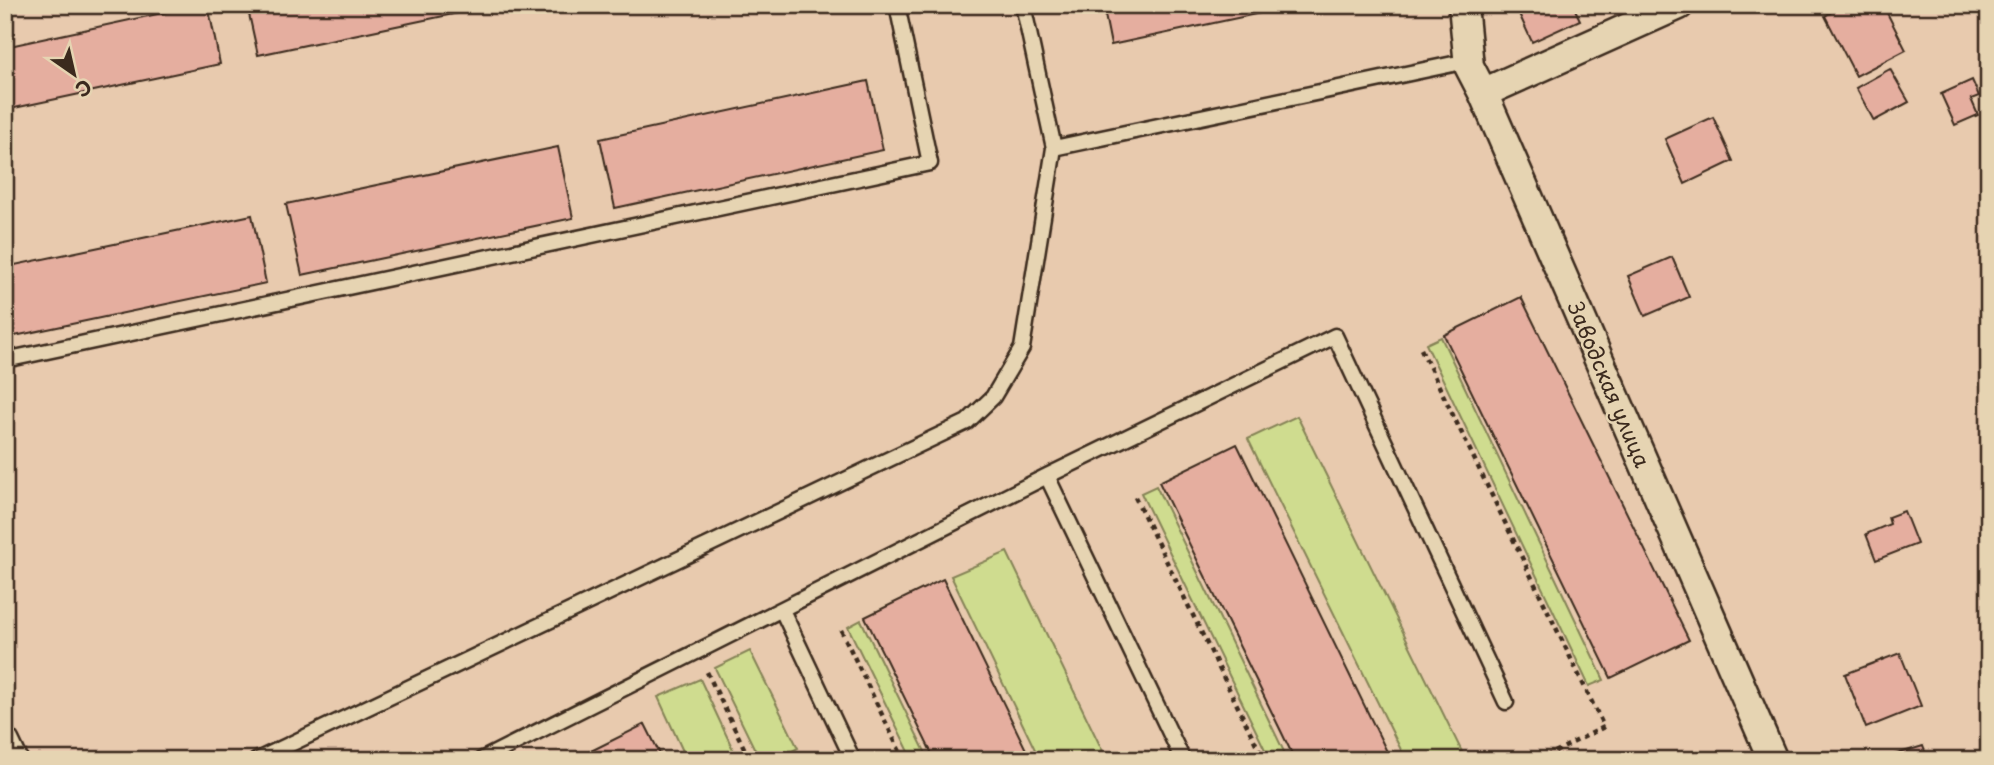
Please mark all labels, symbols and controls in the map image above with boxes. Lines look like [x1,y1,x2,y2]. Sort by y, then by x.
north arrow [38,38,108,108]
text: С [70,73,98,105]
street label: Заводская улица [1561,296,1660,473]

